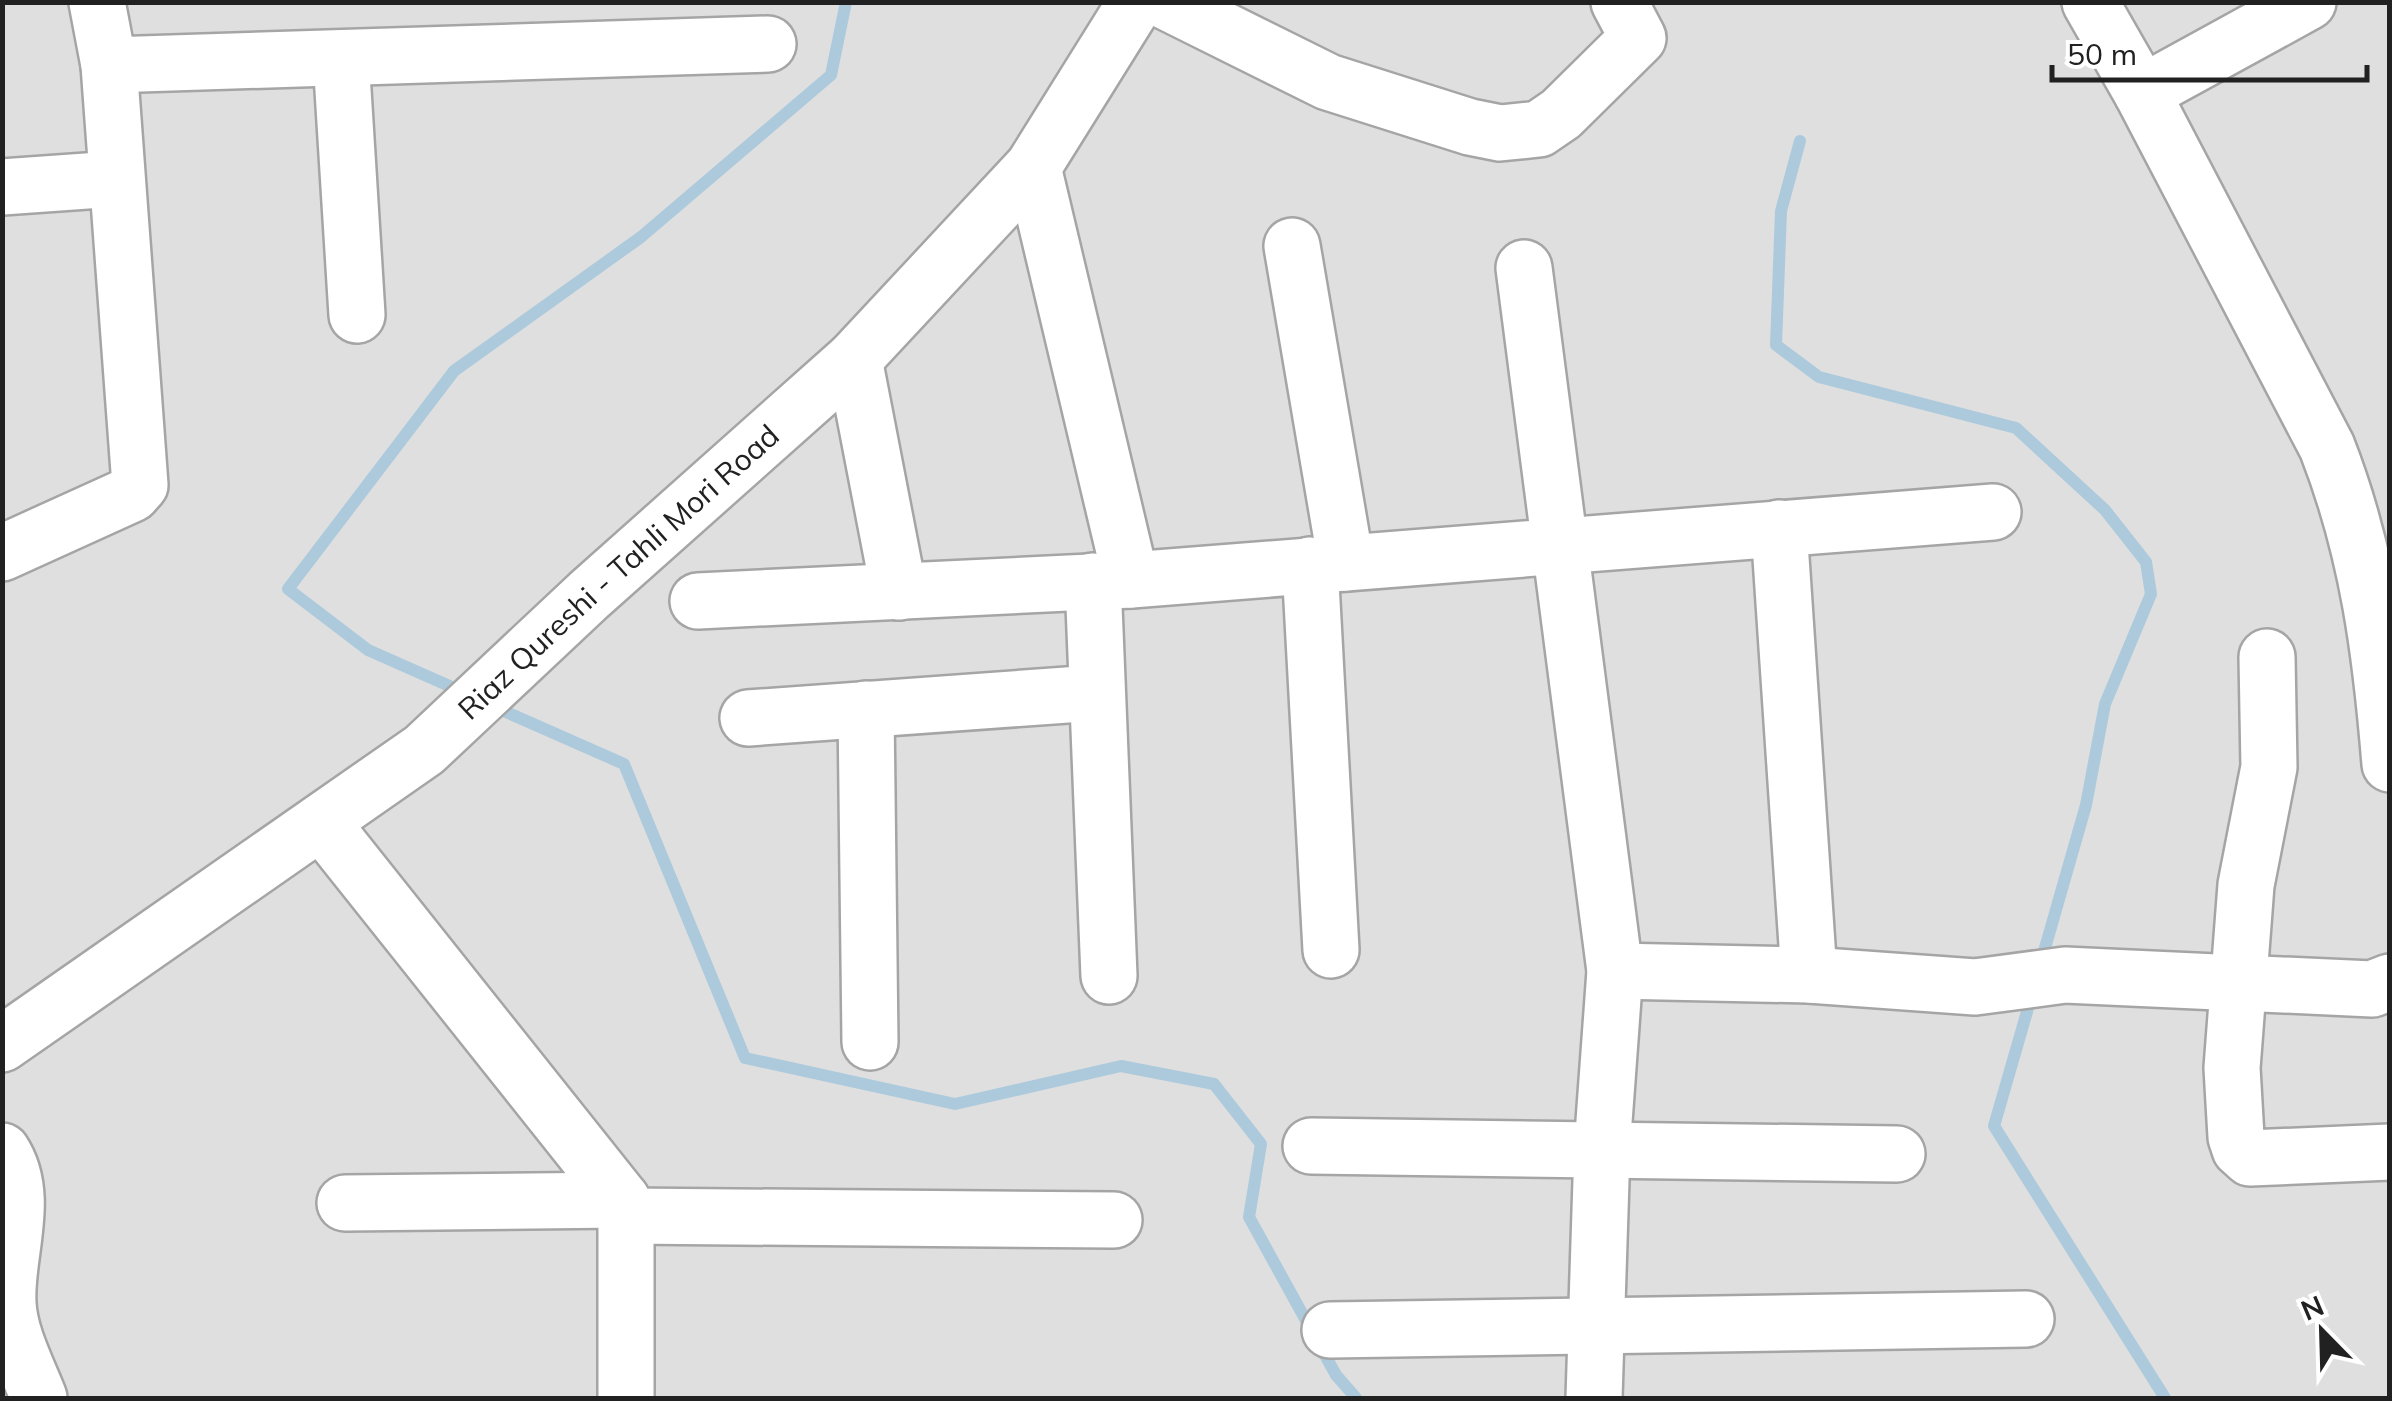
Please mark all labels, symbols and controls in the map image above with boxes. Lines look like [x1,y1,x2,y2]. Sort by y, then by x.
scale bar [2052,20,2367,82]
text: 50 m [2067,35,2137,73]
street label: Riaz Qureshi - Tahli Mori Road [450,416,787,727]
north arrow [2272,1281,2372,1381]
text: N [2295,1287,2329,1328]

